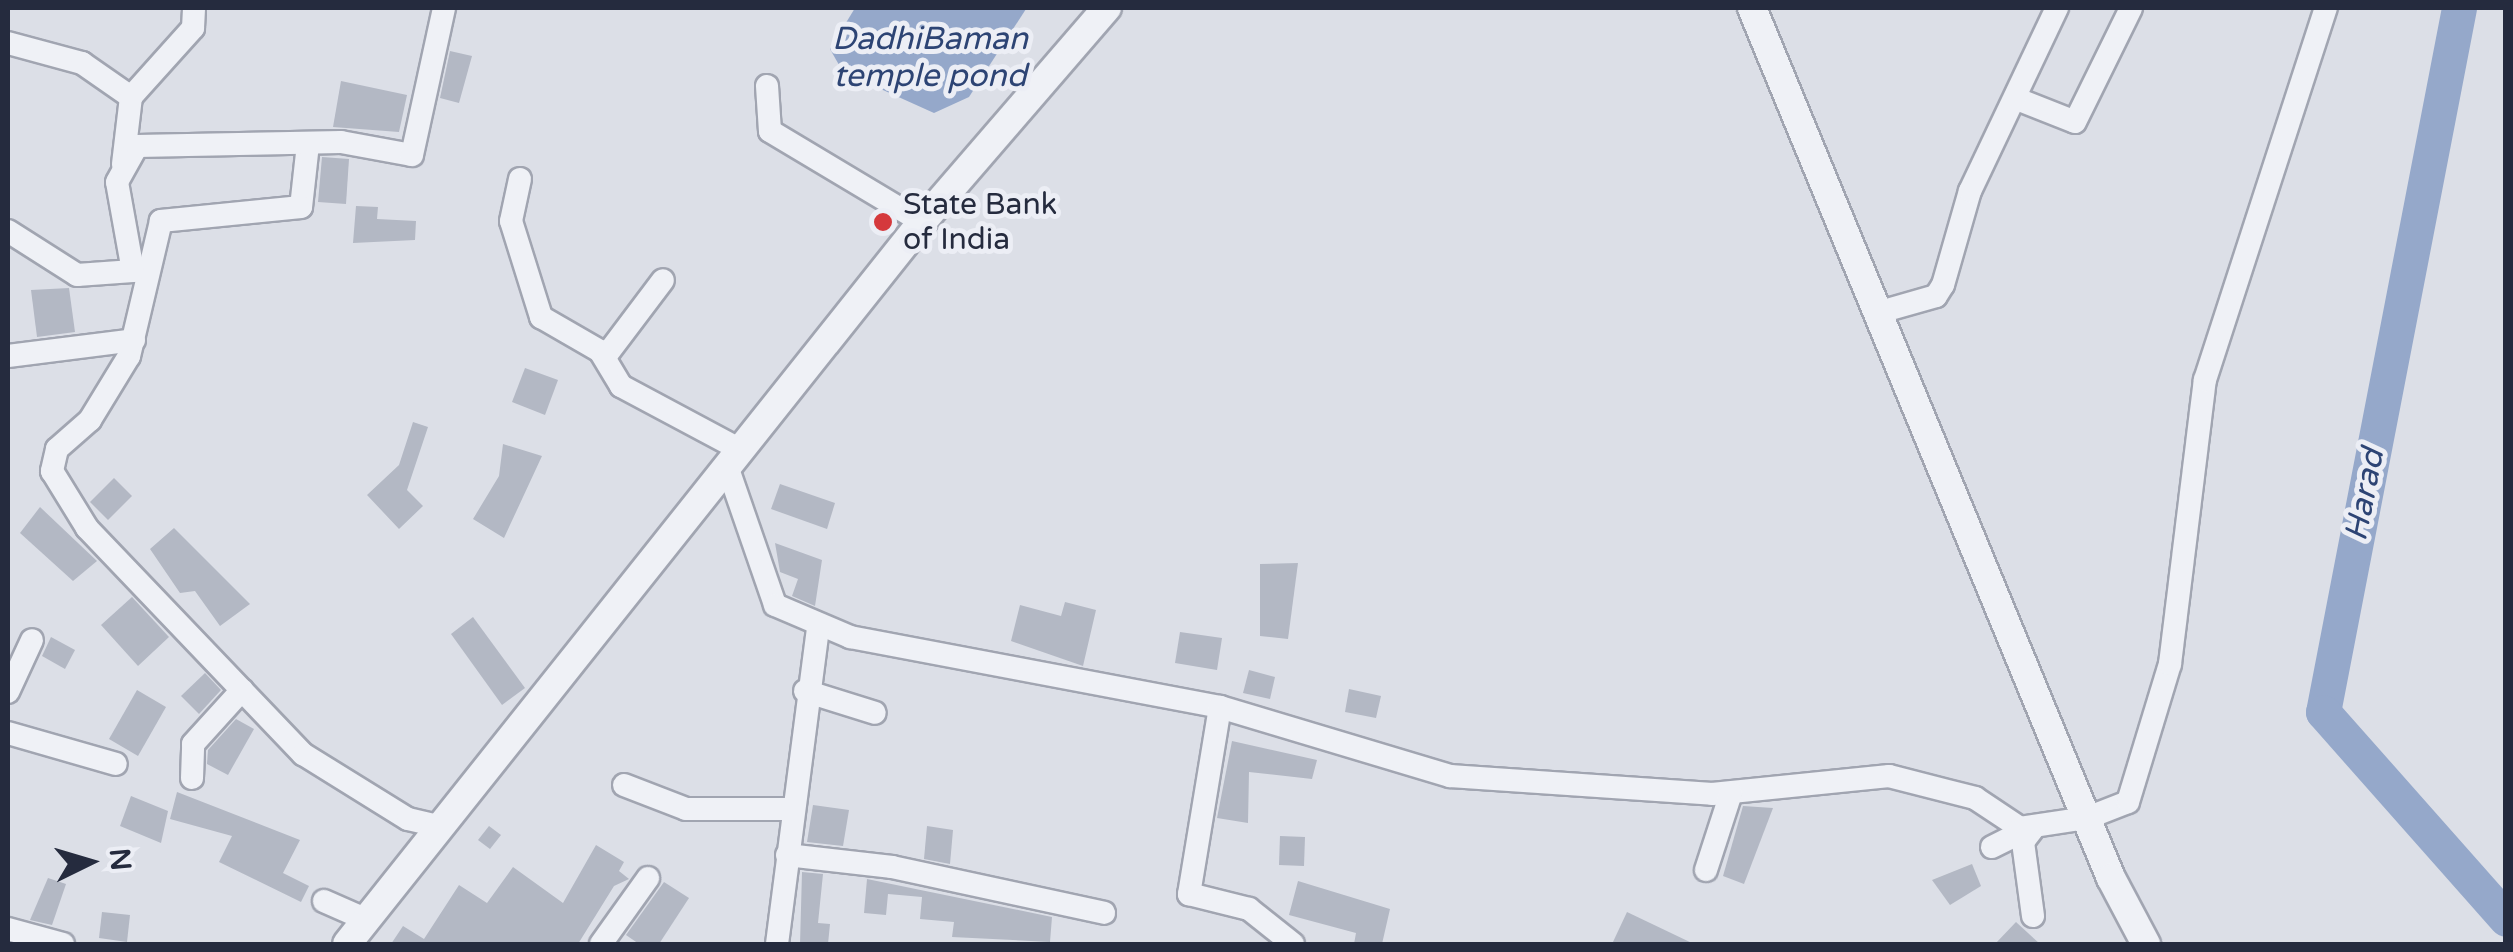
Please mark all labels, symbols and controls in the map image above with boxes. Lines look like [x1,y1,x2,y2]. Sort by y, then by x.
water label: DadhiBaman temple pond [832,21,1028,96]
place label: State Bank of India [903,187,1057,258]
marker: State Bank of India [872,211,894,233]
water label: Harad [2337,446,2393,544]
north arrow [40,812,140,912]
text: N [102,847,138,872]

